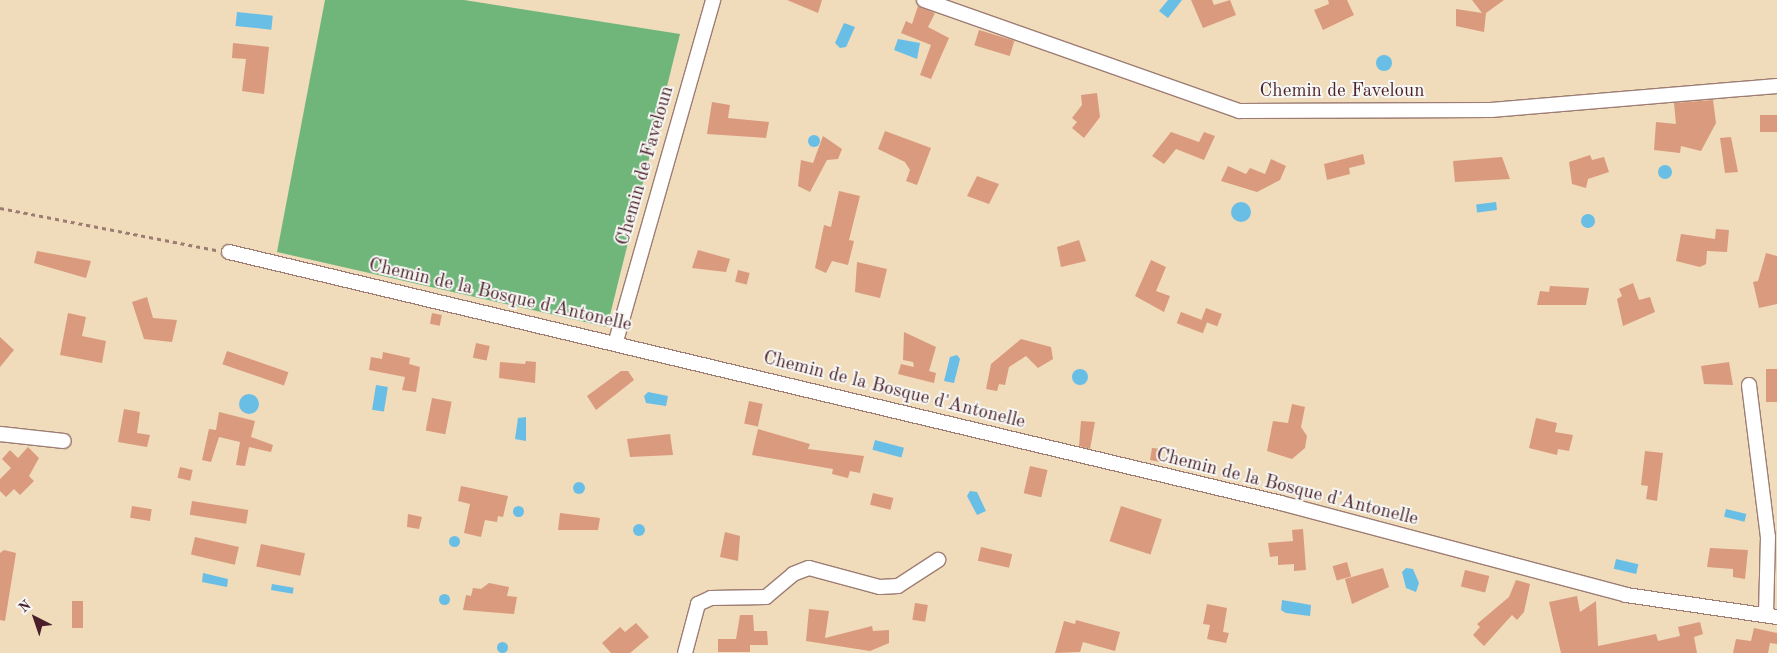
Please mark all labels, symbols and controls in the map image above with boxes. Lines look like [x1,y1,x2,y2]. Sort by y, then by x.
street label: Chemin de Faveloun [1260,81,1424,103]
street label: Chemin de Faveloun [612,84,680,248]
street label: Chemin de la Bosque d'Antonelle [366,255,634,337]
street label: Chemin de la Bosque d'Antonelle [761,347,1027,435]
street label: Chemin de la Bosque d'Antonelle [1154,444,1420,532]
north arrow [10,593,60,643]
text: N [17,598,34,615]

